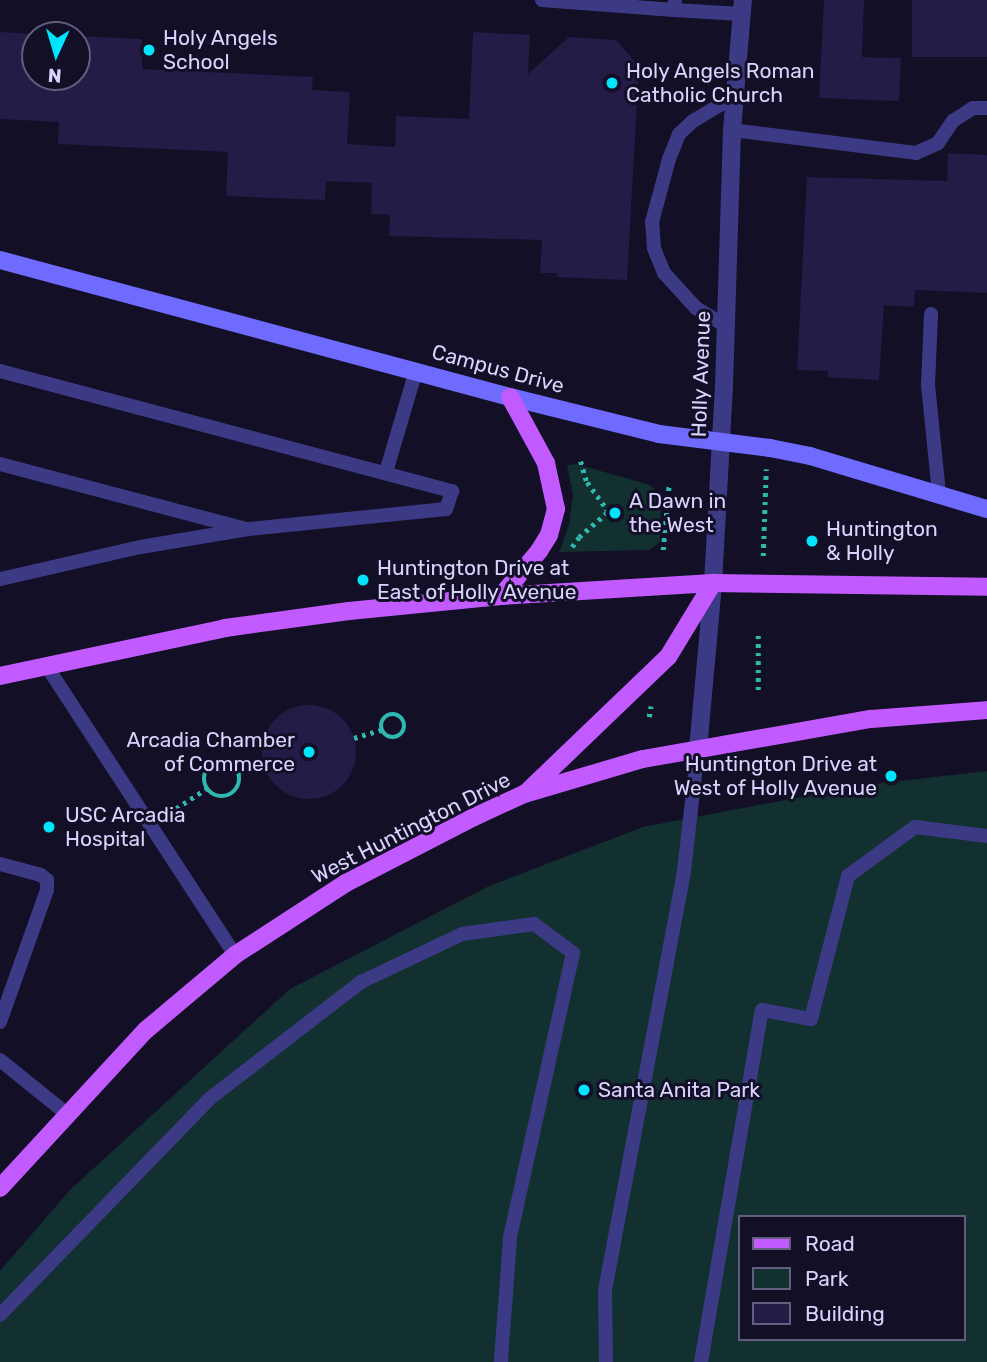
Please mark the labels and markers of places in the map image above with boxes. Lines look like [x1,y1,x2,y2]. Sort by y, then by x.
place label: Holy Angels School [163,25,279,75]
marker: Holy Angels School [141,42,157,58]
place label: Holy Angels Roman Catholic Church [626,58,816,108]
marker: Holy Angels Roman Catholic Church [604,75,620,91]
place label: A Dawn in the West [629,488,727,538]
marker: A Dawn in the West [607,505,623,521]
place label: Huntington & Holly [826,516,938,566]
marker: Huntington & Holly [804,533,820,549]
place label: Huntington Drive at East of Holly Avenue [377,555,578,605]
marker: Huntington Drive at East of Holly Avenue [355,572,371,588]
place label: Arcadia Chamber of Commerce [126,727,295,777]
marker: Arcadia Chamber of Commerce [301,744,317,760]
place label: Huntington Drive at West of Holly Avenue [672,751,877,801]
marker: Huntington Drive at West of Holly Avenue [883,768,899,784]
place label: USC Arcadia Hospital [65,802,186,852]
marker: USC Arcadia Hospital [39,817,59,837]
place label: Santa Anita Park [598,1077,761,1103]
marker: Santa Anita Park [576,1082,592,1098]

